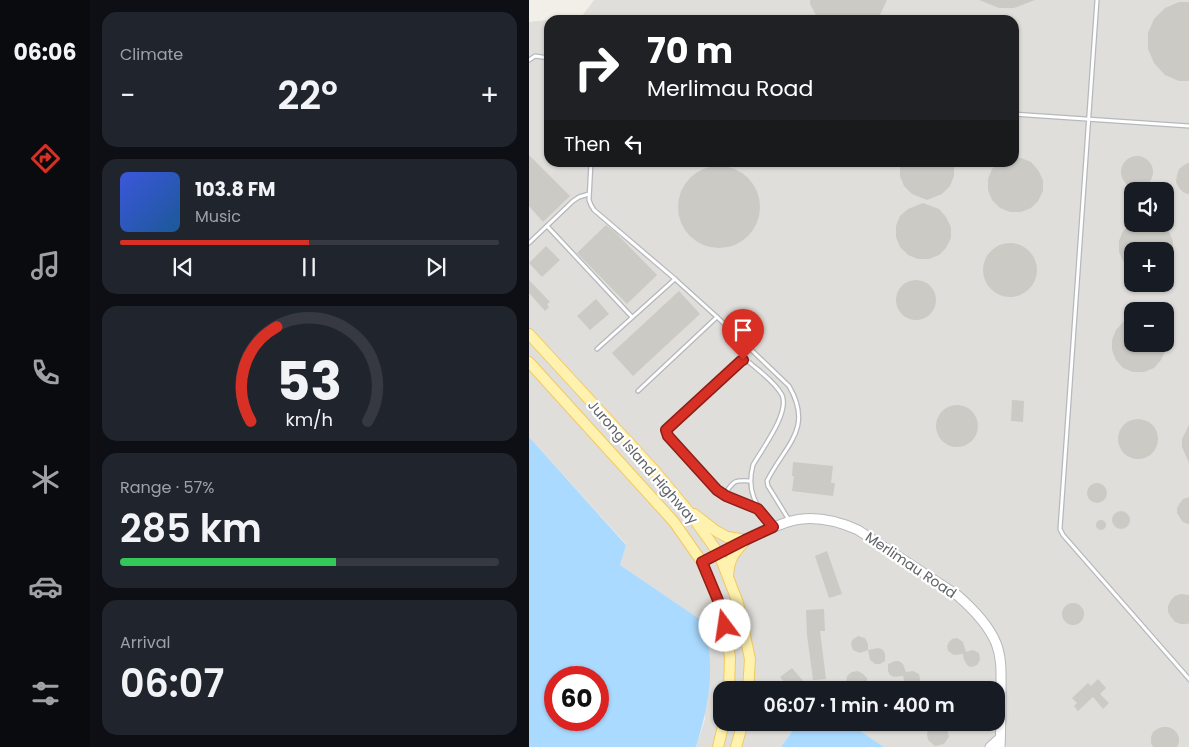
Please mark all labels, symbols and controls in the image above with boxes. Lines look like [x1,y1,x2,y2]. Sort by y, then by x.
text: 70 m [647,26,733,75]
icon: right [564,35,629,100]
text: 06:06 [14,37,76,68]
text: Climate [120,43,183,66]
text: 22° [277,69,338,122]
text: Merlimau Road [647,73,813,104]
text: − [120,76,135,115]
text: + [480,76,499,115]
icon: left [620,130,648,158]
text: Then [564,131,610,158]
icon: directions [28,141,63,176]
text: 103.8 FM [195,176,276,203]
map controls [1124,182,1174,352]
button: sound [1124,182,1174,232]
text: Music [195,205,241,228]
button: + [1124,242,1174,292]
icon: music [28,248,63,283]
icon: previous [169,253,197,281]
icon: pause [295,253,323,281]
icon: next [422,253,450,281]
button: − [1124,302,1174,352]
pin [722,309,764,360]
icon: arrive [729,316,757,344]
text: 53 [277,345,342,418]
icon: phone [28,355,63,390]
street label: Jurong Island Highway [583,395,703,529]
text: km/h [286,407,333,432]
icon: climate [28,462,63,497]
text: Range · 57% [120,476,214,499]
text: 285 km [120,502,262,555]
street label: Merlimau Road [862,527,960,603]
icon: car [28,569,63,604]
position arrow [698,599,750,651]
text: Arrival [120,631,170,654]
text: 06:07 [120,657,224,710]
speed limit sign: 60 [544,666,609,731]
icon: filters [28,676,63,711]
text: 06:07 · 1 min · 400 m [763,692,955,719]

